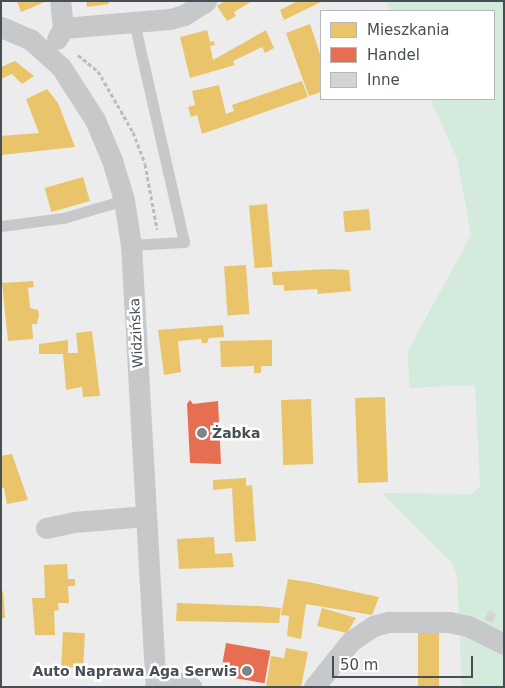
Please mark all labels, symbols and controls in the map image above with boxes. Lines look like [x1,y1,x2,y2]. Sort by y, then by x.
legend [320,10,495,100]
text: Mieszkania [367,21,450,39]
text: Handel [367,46,420,64]
text: Inne [367,71,400,89]
street label: Widzińska [126,298,146,368]
place label: Żabka [212,425,260,441]
marker: Żabka [196,427,208,439]
scale bar [335,646,476,678]
text: 50 m [340,656,378,674]
place label: Auto Naprawa Aga Serwis [32,663,237,679]
marker: Auto Naprawa Aga Serwis [241,665,253,677]

